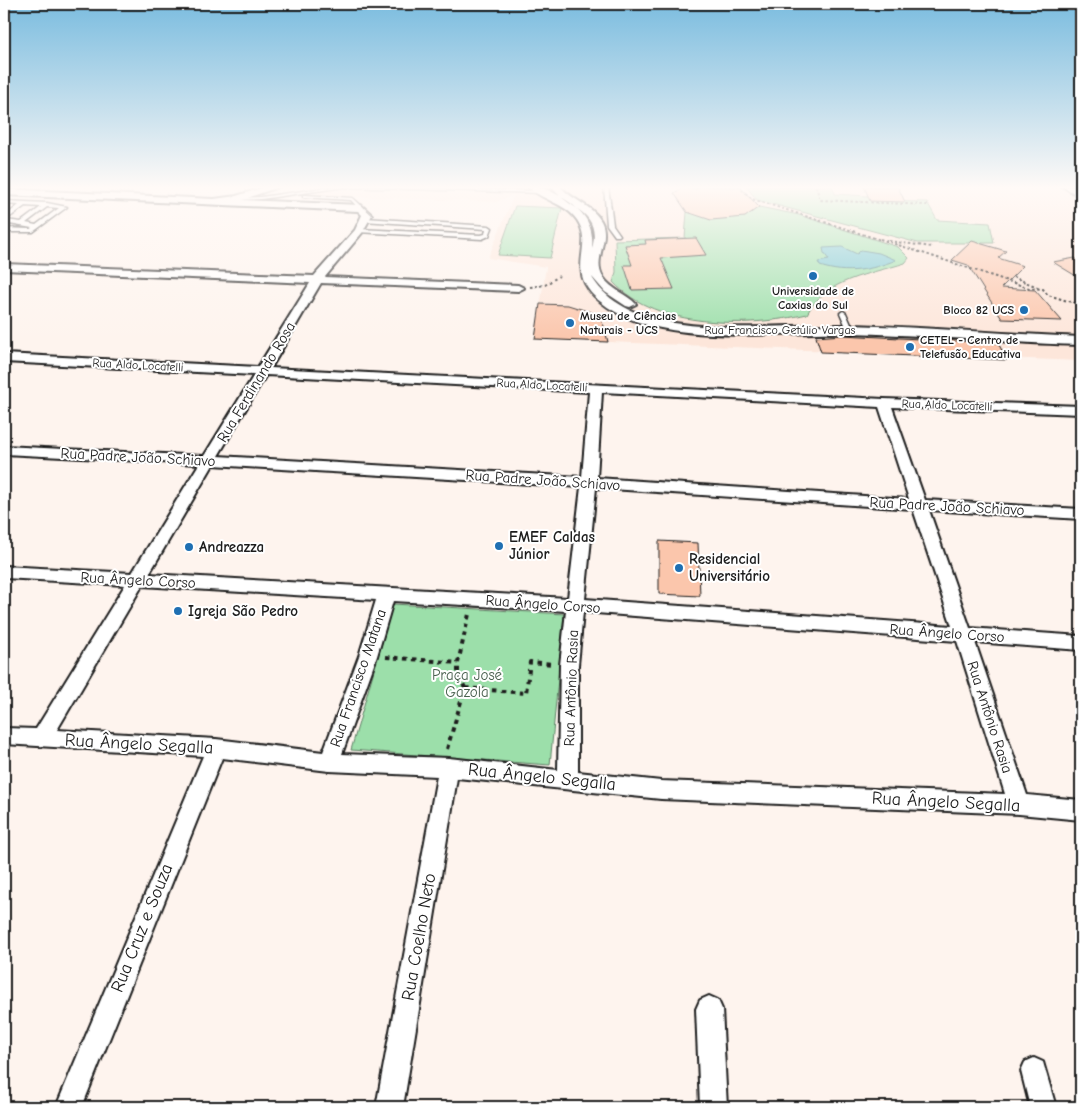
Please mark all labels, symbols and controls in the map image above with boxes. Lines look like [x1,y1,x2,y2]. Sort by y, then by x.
marker: Universidade de Caxias do Sul [807,270,819,282]
place label: Universidade de Caxias do Sul [772,284,854,312]
place label: Bloco 82 UCS [943,303,1014,317]
marker: Bloco 82 UCS [1018,304,1030,316]
place label: Museu de Ciências Naturais - UCS [580,309,676,337]
marker: Museu de Ciências Naturais - UCS [564,317,576,329]
street label: Rua Ferdinando Rosa [213,319,299,445]
street label: Rua Francisco Getúlio Vargas [704,323,856,337]
place label: CETEL - Centro de Telefusão Educativa [920,333,1021,361]
marker: CETEL - Centro de Telefusão Educativa [904,341,916,353]
street label: Rua Aldo Locatelli [92,356,184,374]
street label: Rua Aldo Locatelli [496,376,588,394]
street label: Rua Aldo Locatelli [901,396,993,414]
street label: Rua Padre João Schiavo [60,444,216,470]
street label: Rua Padre João Schiavo [465,466,621,494]
street label: Rua Padre João Schiavo [869,493,1025,519]
place label: EMEF Caldas Júnior [509,528,595,563]
place label: Andreazza [199,538,264,556]
marker: EMEF Caldas Júnior [493,540,505,552]
marker: Andreazza [183,541,195,553]
place label: Residencial Universitário [689,550,770,585]
marker: Residencial Universitário [673,562,685,574]
street label: Rua Ângelo Corso [80,567,196,592]
street label: Rua Ângelo Corso [485,590,601,617]
place label: Igreja São Pedro [188,602,298,620]
marker: Igreja São Pedro [172,605,184,617]
street label: Rua Francisco Matana [326,607,390,749]
street label: Rua Ângelo Corso [889,619,1005,646]
street label: Rua Antônio Rasia [560,629,582,747]
street label: Rua Antônio Rasia [963,659,1017,775]
park label: Praça José Gazola [432,666,503,701]
street label: Rua Ângelo Segalla [64,729,214,758]
street label: Rua Ângelo Segalla [467,758,617,795]
street label: Rua Ângelo Segalla [871,787,1021,816]
street label: Rua Cruz e Souza [107,861,177,995]
street label: Rua Coelho Neto [397,872,441,1002]

